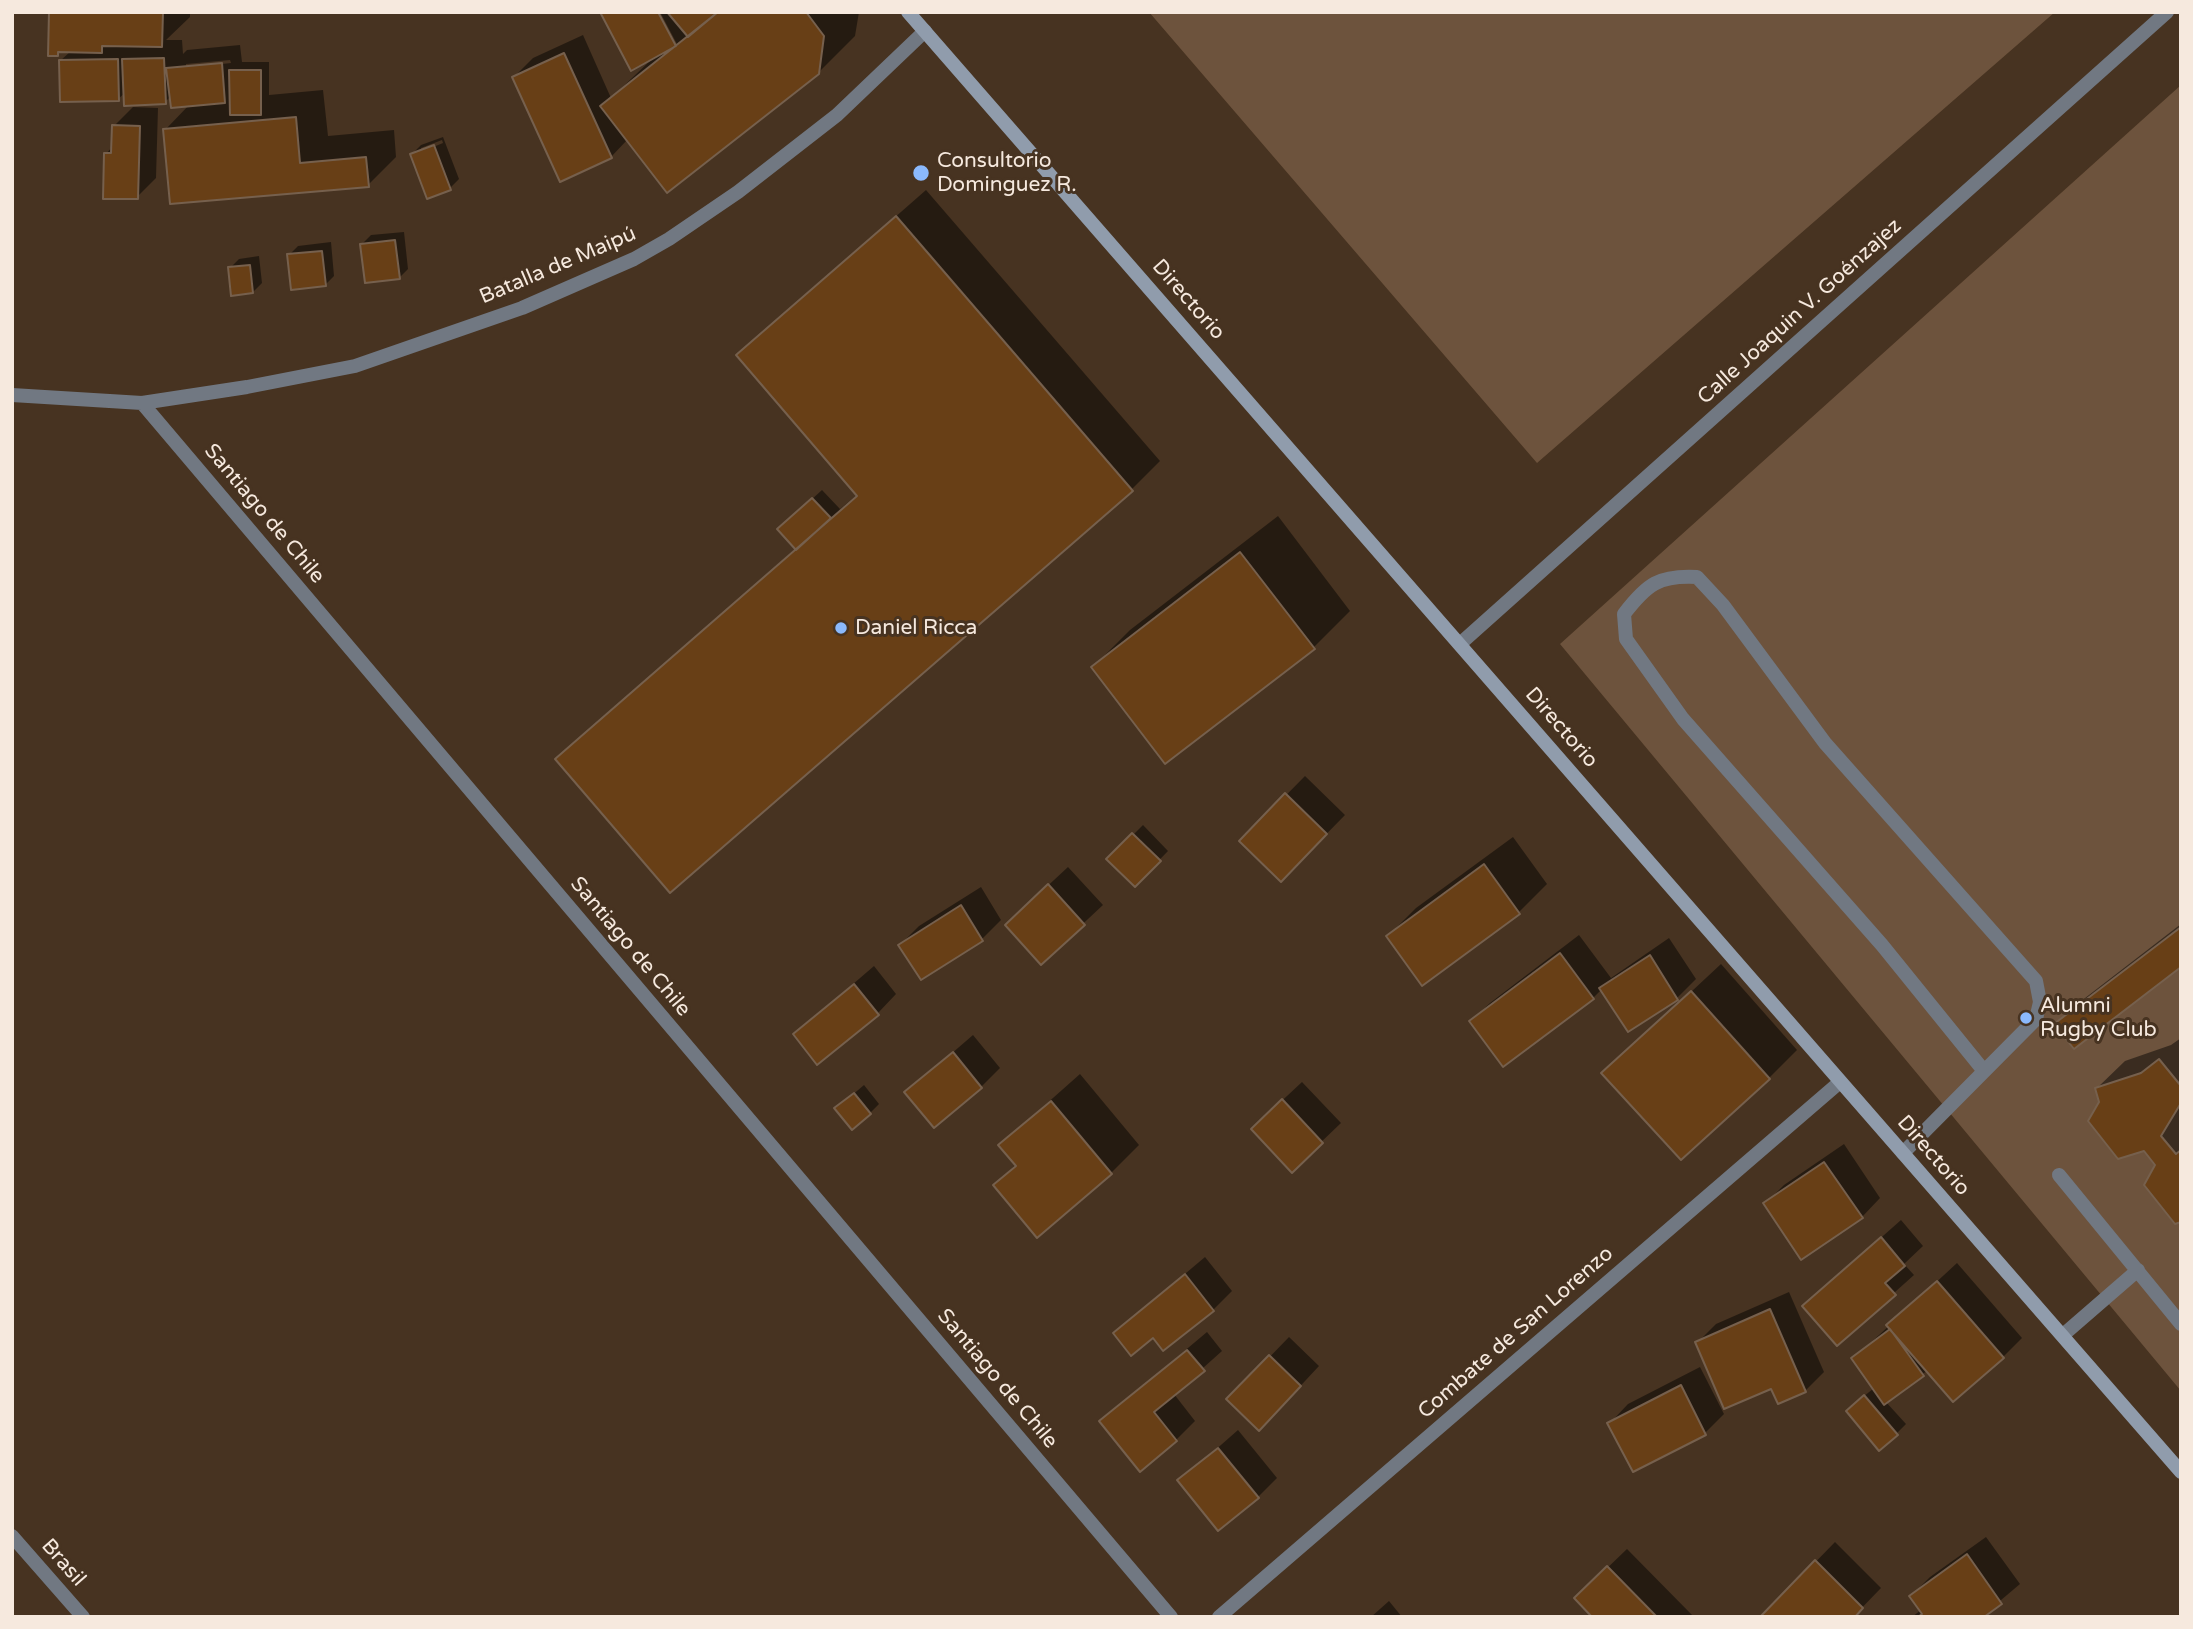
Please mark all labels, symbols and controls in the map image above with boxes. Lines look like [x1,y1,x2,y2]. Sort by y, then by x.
place label: Consultorio Dominguez R. [937,148,1077,198]
marker: Consultorio Dominguez R. [911,163,931,183]
street label: Calle Joaquin V. Goénzajez [1693,214,1907,410]
street label: Batalla de Maipú [476,222,640,310]
street label: Directorio [1146,255,1230,345]
street label: Santiago de Chile [198,439,330,589]
place label: Daniel Ricca [855,615,977,641]
marker: Daniel Ricca [833,620,849,636]
street label: Directorio [1519,683,1603,773]
street label: Santiago de Chile [564,872,696,1022]
place label: Alumni Rugby Club [2040,993,2157,1043]
marker: Alumni Rugby Club [2018,1010,2034,1026]
street label: Directorio [1891,1111,1975,1201]
street label: Combate de San Lorenzo [1413,1241,1619,1425]
street label: Santiago de Chile [931,1304,1063,1454]
street label: Brasil [36,1534,90,1592]

